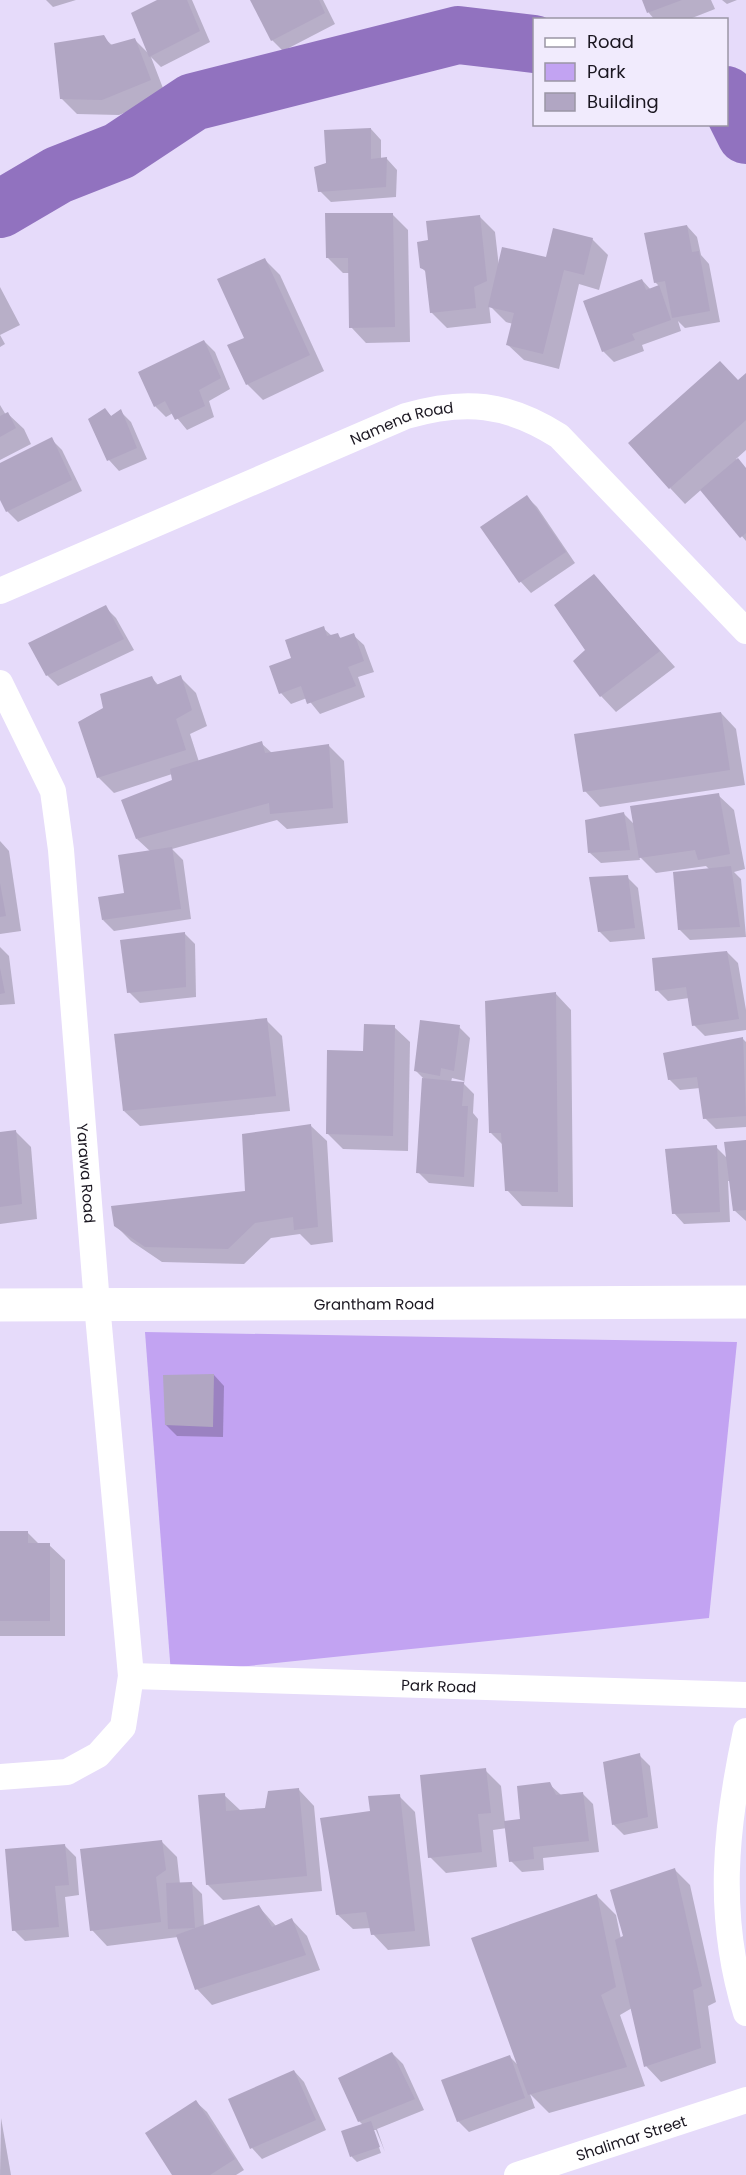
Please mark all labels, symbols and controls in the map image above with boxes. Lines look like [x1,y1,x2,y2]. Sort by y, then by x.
legend [533,18,728,126]
text: Road [587,29,634,54]
text: Park [587,59,626,84]
text: Building [587,89,659,114]
street label: Namena Road [347,396,454,449]
street label: Yarawa Road [72,1122,101,1224]
street label: Grantham Road [314,1293,434,1314]
street label: Park Road [401,1674,477,1697]
street label: Shalimar Street [573,2110,689,2166]

